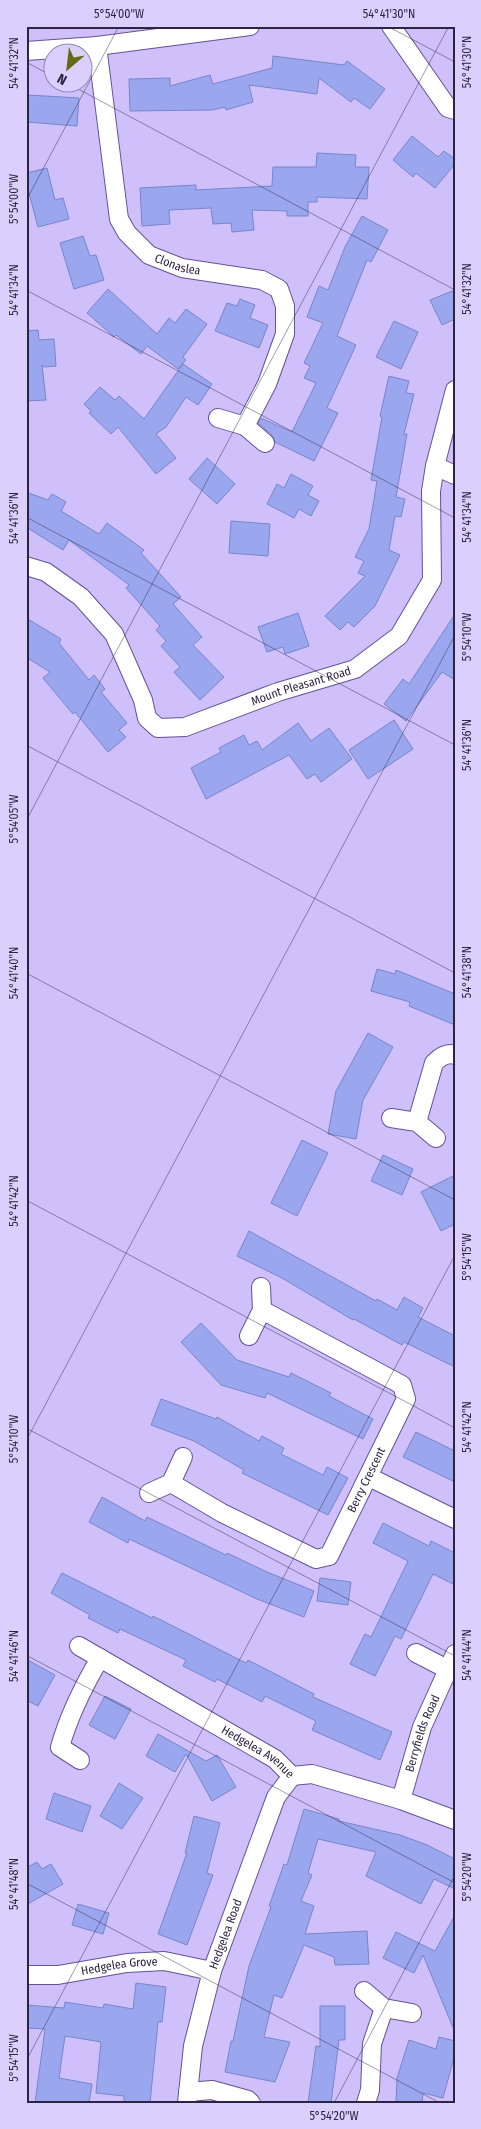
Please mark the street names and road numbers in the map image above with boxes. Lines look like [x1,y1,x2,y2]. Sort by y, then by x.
street label: Clonaslea [153,251,202,278]
street label: Mount Pleasant Road [249,664,353,709]
street label: Berry Crescent [344,1445,388,1515]
street label: Berryfields Road [402,1693,443,1774]
street label: Hedgelea Avenue [219,1723,297,1781]
street label: Hedgelea Road [206,1897,245,1971]
street label: Hedgelea Grove [80,1954,158,1978]

